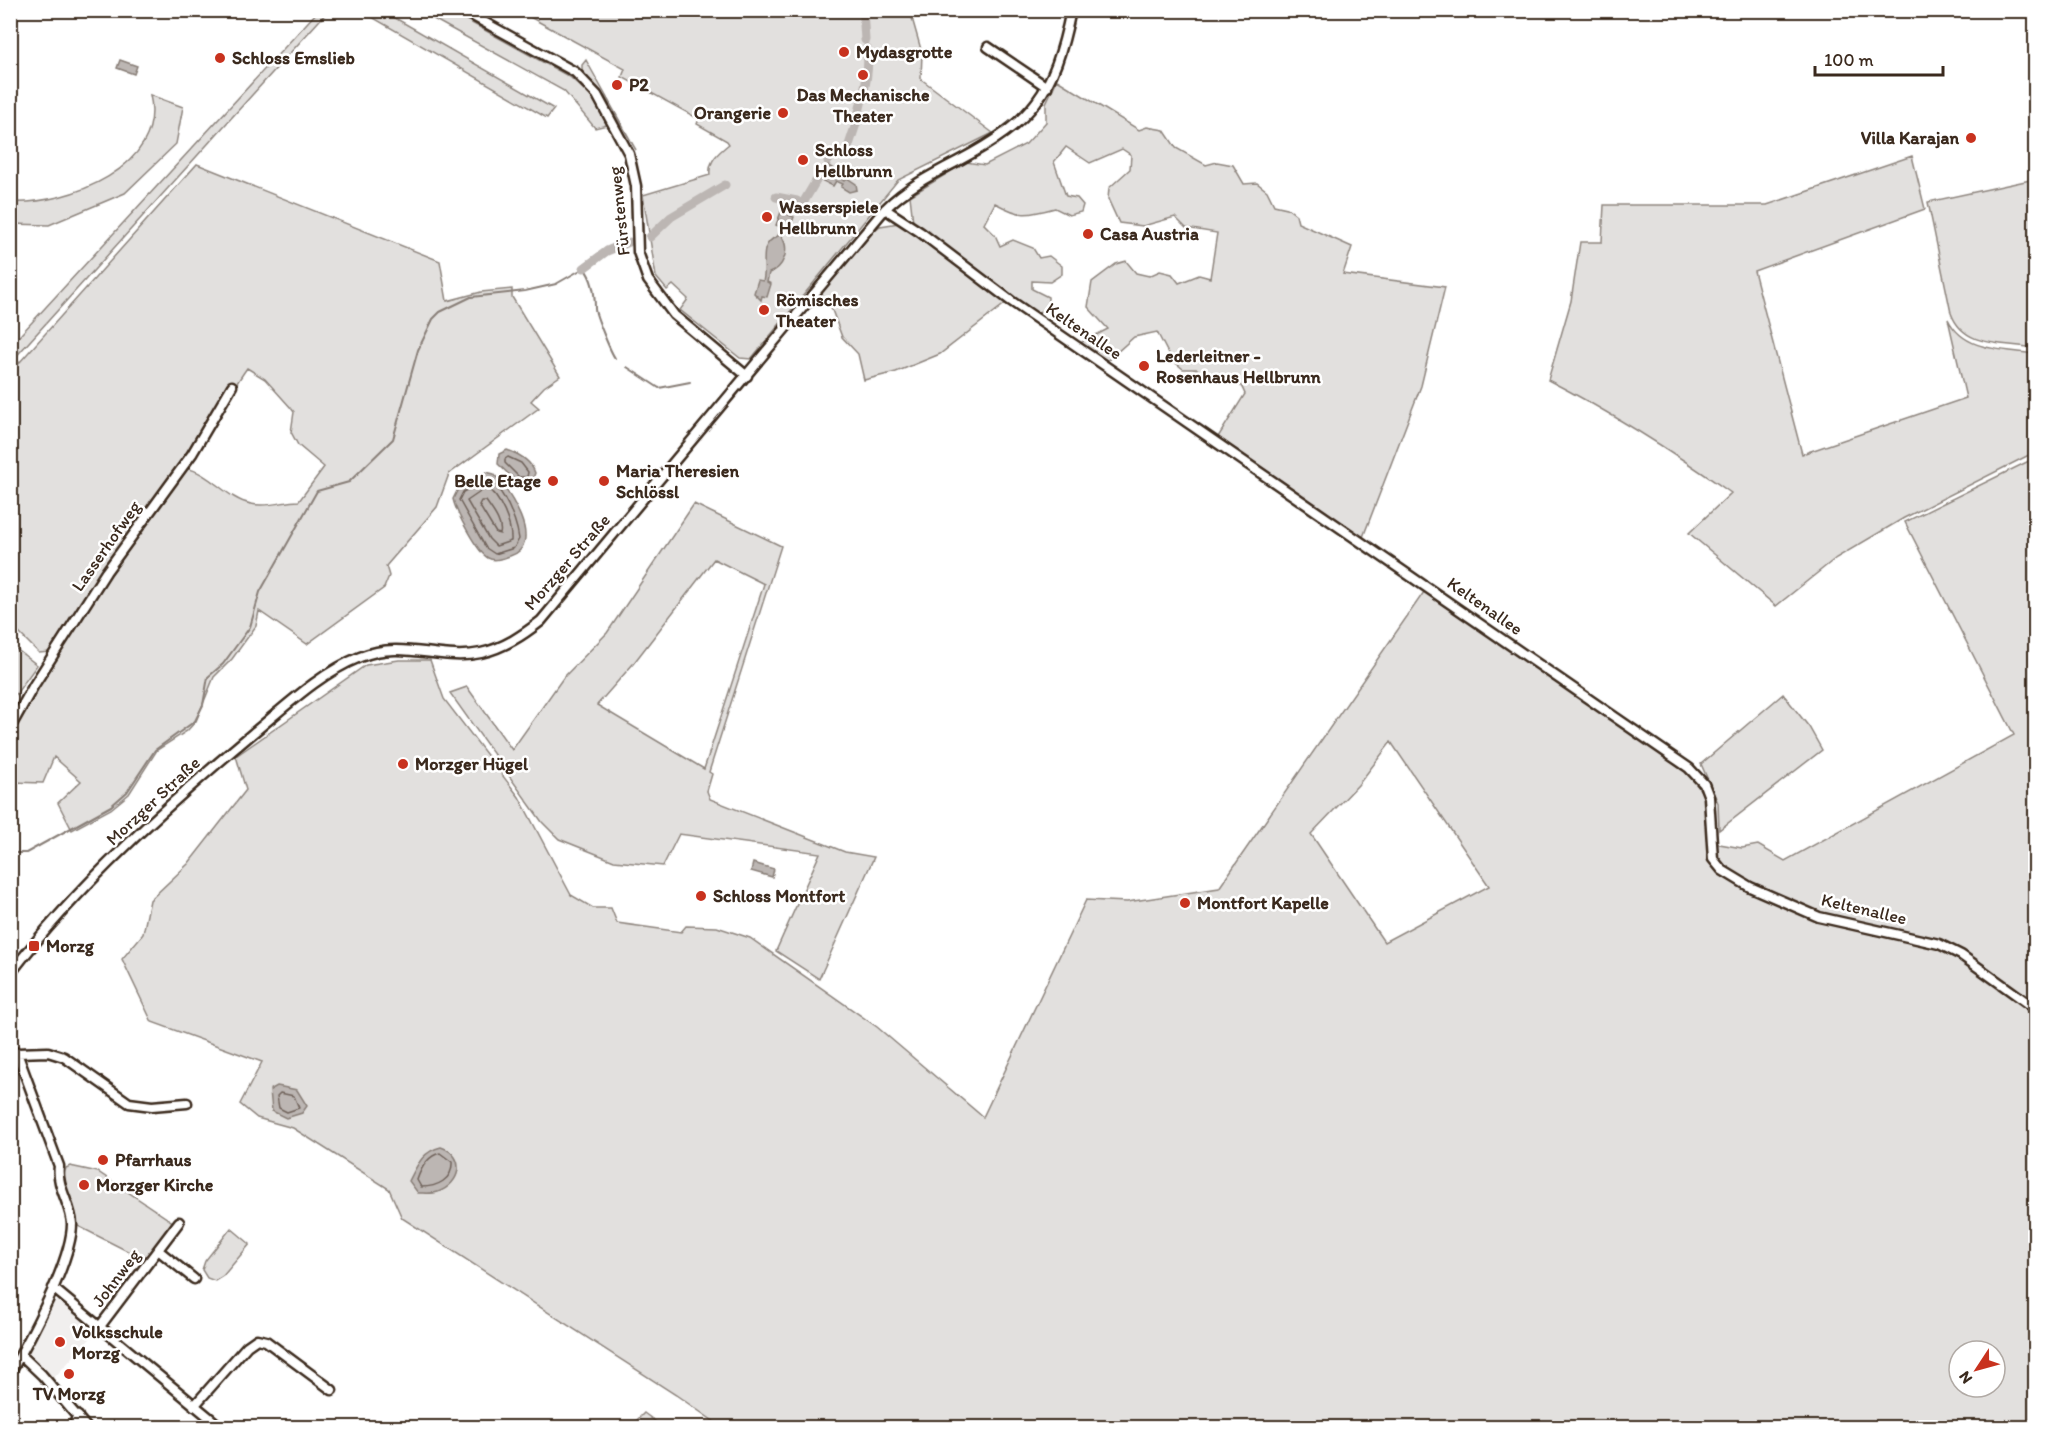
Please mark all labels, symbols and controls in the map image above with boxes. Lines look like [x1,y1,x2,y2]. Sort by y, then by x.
scale bar [1815,39,1942,77]
place label: Mydasgrotte [856,41,953,63]
marker: Mydasgrotte [837,45,851,59]
place label: Schloss Emslieb [232,47,355,69]
text: 100 m [1824,49,1874,71]
marker: Schloss Emslieb [213,51,227,65]
marker: Das Mechanische Theater [856,68,870,82]
place label: P2 [629,74,649,96]
marker: P2 [610,78,624,92]
place label: Das Mechanische Theater [796,84,930,127]
place label: Orangerie [694,102,771,124]
marker: Orangerie [776,106,790,120]
place label: Villa Karajan [1861,127,1959,149]
marker: Villa Karajan [1964,131,1978,145]
place label: Schloss Hellbrunn [815,139,893,182]
marker: Schloss Hellbrunn [796,153,810,167]
street label: Fürstenweg [603,164,635,257]
place label: Wasserspiele Hellbrunn [779,196,879,239]
marker: Wasserspiele Hellbrunn [760,210,774,224]
place label: Casa Austria [1100,223,1199,245]
marker: Casa Austria [1081,227,1095,241]
place label: Römisches Theater [775,289,858,332]
street label: Keltenallee [1042,297,1126,365]
marker: Römisches Theater [757,303,771,317]
place label: Lederleitner - Rosenhaus Hellbrunn [1156,345,1322,388]
marker: Lederleitner - Rosenhaus Hellbrunn [1137,359,1151,373]
place label: Maria Theresien Schlössl [616,460,739,503]
place label: Belle Etage [454,470,541,492]
marker: Belle Etage [546,474,560,488]
marker: Maria Theresien Schlössl [597,474,611,488]
street label: Lasserhofweg [67,496,146,596]
street label: Morzger Straße [519,509,615,615]
street label: Keltenallee [1443,572,1527,640]
street label: Morzger Straße [101,752,205,850]
place label: Morzger Hügel [415,753,529,775]
marker: Morzger Hügel [396,757,410,771]
place label: Schloss Montfort [713,885,845,907]
street label: Keltenallee [1819,888,1909,930]
marker: Schloss Montfort [694,889,708,903]
place label: Montfort Kapelle [1197,892,1329,914]
marker: Montfort Kapelle [1178,896,1192,910]
place label: Morzg [46,935,95,957]
marker: Morzg [27,939,41,953]
place label: Pfarrhaus [115,1149,192,1171]
marker: Pfarrhaus [96,1153,110,1167]
place label: Morzger Kirche [96,1174,214,1196]
marker: Morzger Kirche [77,1178,91,1192]
street label: Johnweg [87,1244,145,1311]
place label: Volksschule Morzg [72,1321,163,1364]
marker: Volksschule Morzg [53,1335,67,1349]
north arrow [1947,1339,2007,1399]
marker: TV Morzg [62,1367,76,1381]
text: N [1954,1368,1976,1387]
place label: TV Morzg [32,1383,106,1405]

